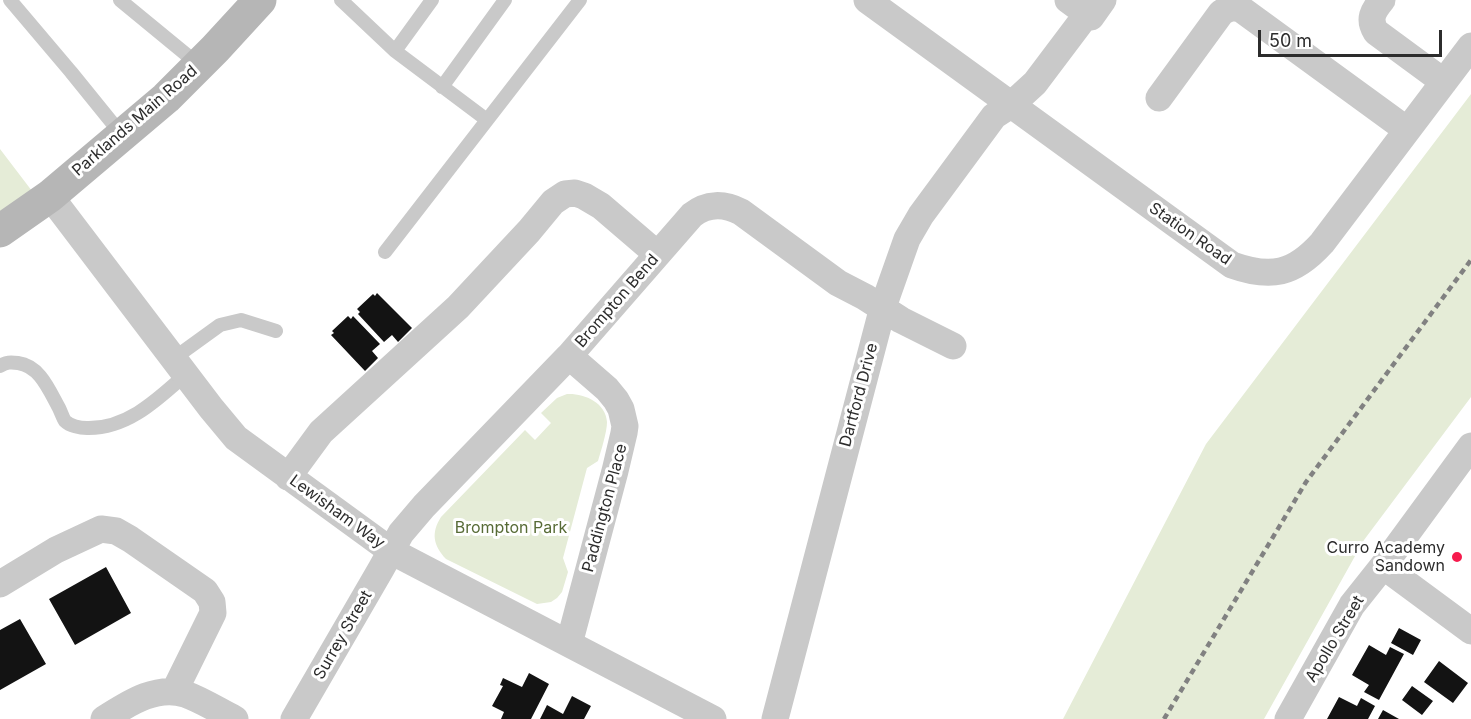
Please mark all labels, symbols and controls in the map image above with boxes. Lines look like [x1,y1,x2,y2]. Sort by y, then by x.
scale bar [1261,18,1446,56]
text: 50 m [1269,30,1312,51]
street label: Parklands Main Road [69,62,201,180]
street label: Station Road [1145,199,1235,269]
street label: Brompton Bend [571,250,663,352]
street label: Dartford Drive [836,341,882,449]
street label: Paddington Place [579,442,631,574]
street label: Lewisham Way [286,471,388,553]
park label: Brompton Park [455,518,567,538]
place label: Curro Academy Sandown [1327,538,1445,576]
marker: Curro Academy Sandown [1450,550,1464,564]
street label: Surrey Street [310,587,376,683]
street label: Apollo Street [1302,592,1368,686]

